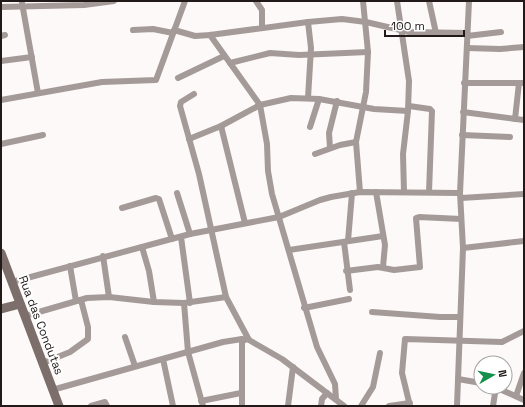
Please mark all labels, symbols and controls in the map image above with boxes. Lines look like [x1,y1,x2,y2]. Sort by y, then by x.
scale bar [385,12,464,38]
text: 100 m [391,18,425,34]
street label: Rua das Condutas [15,273,67,377]
north arrow [473,355,513,395]
text: N [495,369,510,378]

